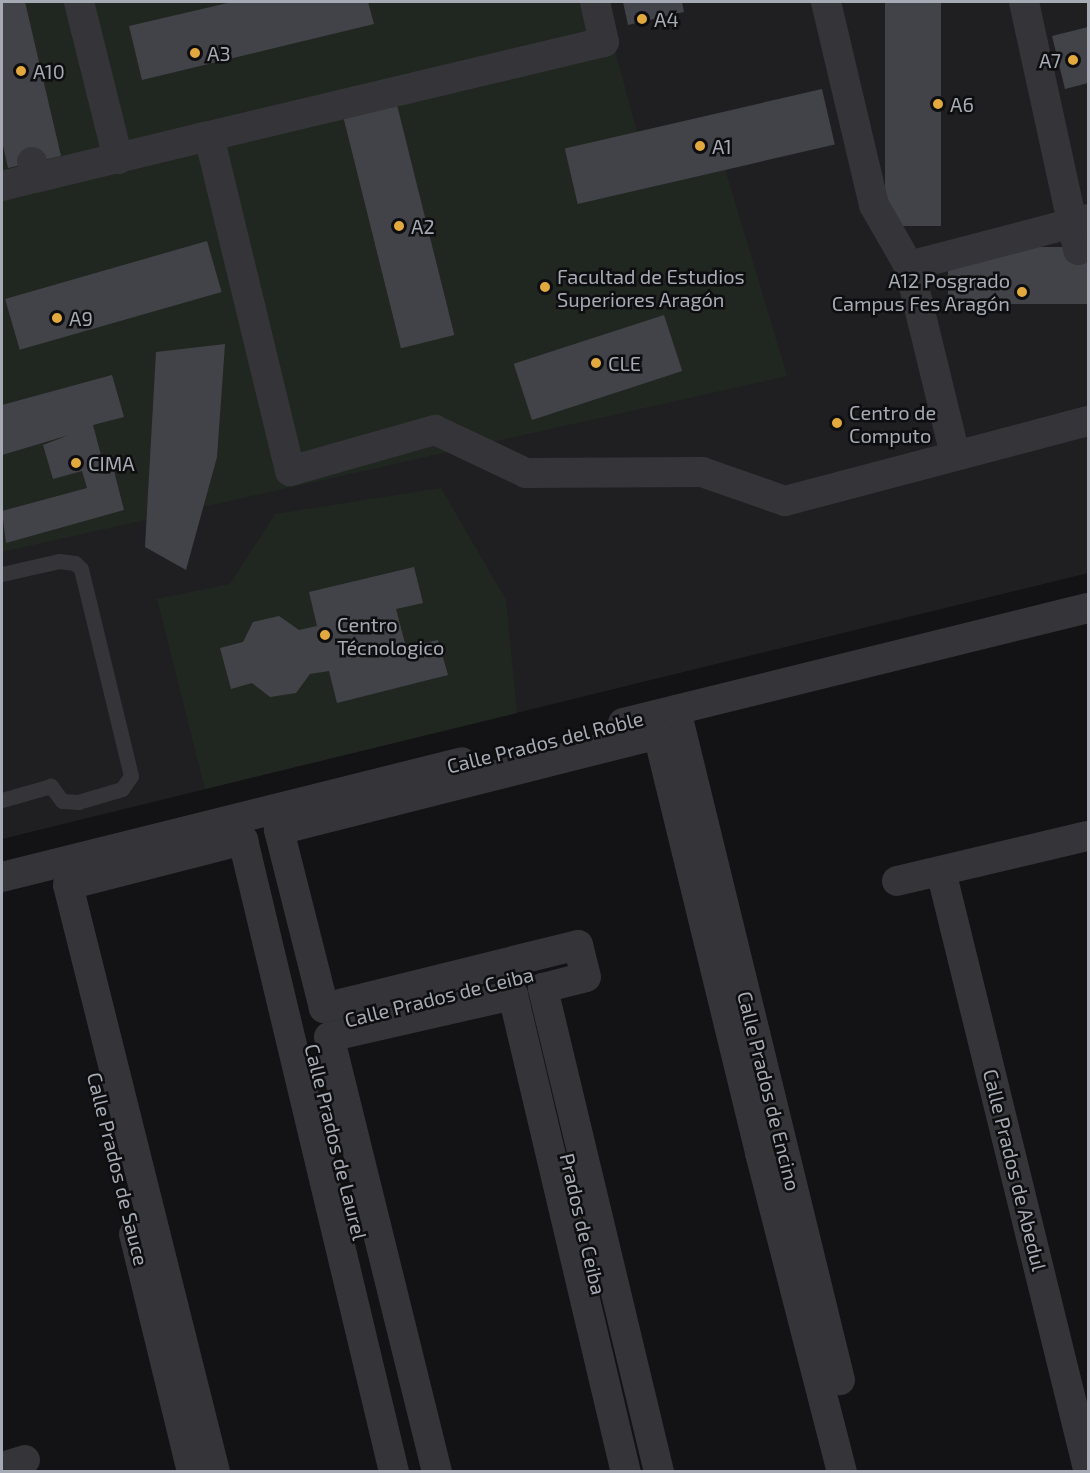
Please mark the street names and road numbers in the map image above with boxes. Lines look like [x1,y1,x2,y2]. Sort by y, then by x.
street label: Calle Prados del Roble [444,706,646,778]
street label: Calle Prados de Ceiba [342,962,536,1032]
street label: Calle Prados de Encino [733,989,805,1193]
street label: Calle Prados de Laurel [300,1041,372,1243]
street label: Calle Prados de Abedul [978,1066,1052,1274]
street label: Calle Prados de Sauce [82,1070,154,1268]
street label: Prados de Ceiba [555,1151,611,1297]

